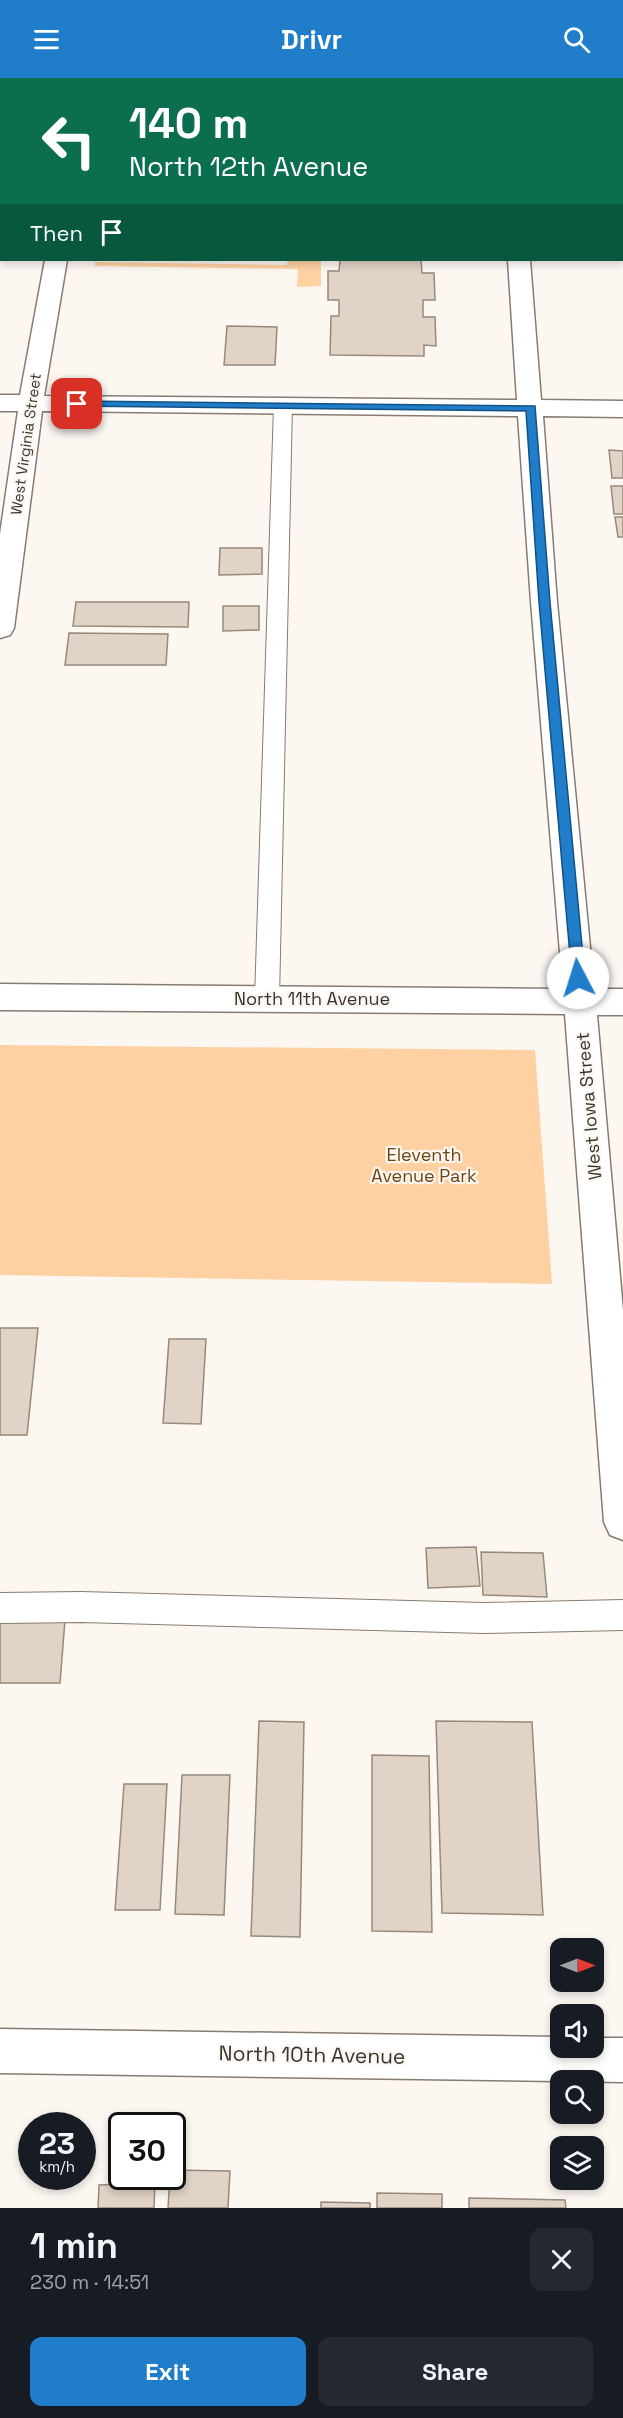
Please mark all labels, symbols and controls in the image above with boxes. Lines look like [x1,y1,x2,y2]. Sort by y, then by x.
text: Drivr [281,22,342,57]
icon: menu [30,23,63,56]
icon: search [560,23,593,56]
text: 140 m [129,97,248,150]
icon: left [30,102,108,180]
text: North 12th Avenue [129,149,368,184]
icon: arrive [95,216,128,249]
text: Then [30,219,83,247]
street label: West Virginia Street [6,372,45,516]
pin [51,378,102,429]
icon: arrive [60,387,93,420]
position arrow [546,946,610,1010]
street label: North 11th Avenue [234,987,390,1010]
street label: West Iowa Street [571,1031,606,1181]
park label: Eleventh Avenue Park [371,1143,477,1187]
north arrow [550,1938,604,1992]
map controls [550,1938,604,2190]
button: sound [550,2004,604,2058]
street label: North 10th Avenue [218,2039,406,2070]
button: search [550,2070,604,2124]
speed limit sign: 30 [108,2112,186,2190]
text: 23 [39,2124,75,2163]
button: layers [550,2136,604,2190]
text: km/h [39,2157,75,2176]
text: 1 min [30,2223,118,2269]
button: close [530,2228,593,2291]
text: 230 m · 14:51 [30,2269,149,2295]
button: Exit [30,2337,306,2406]
button: Share [318,2337,593,2406]

